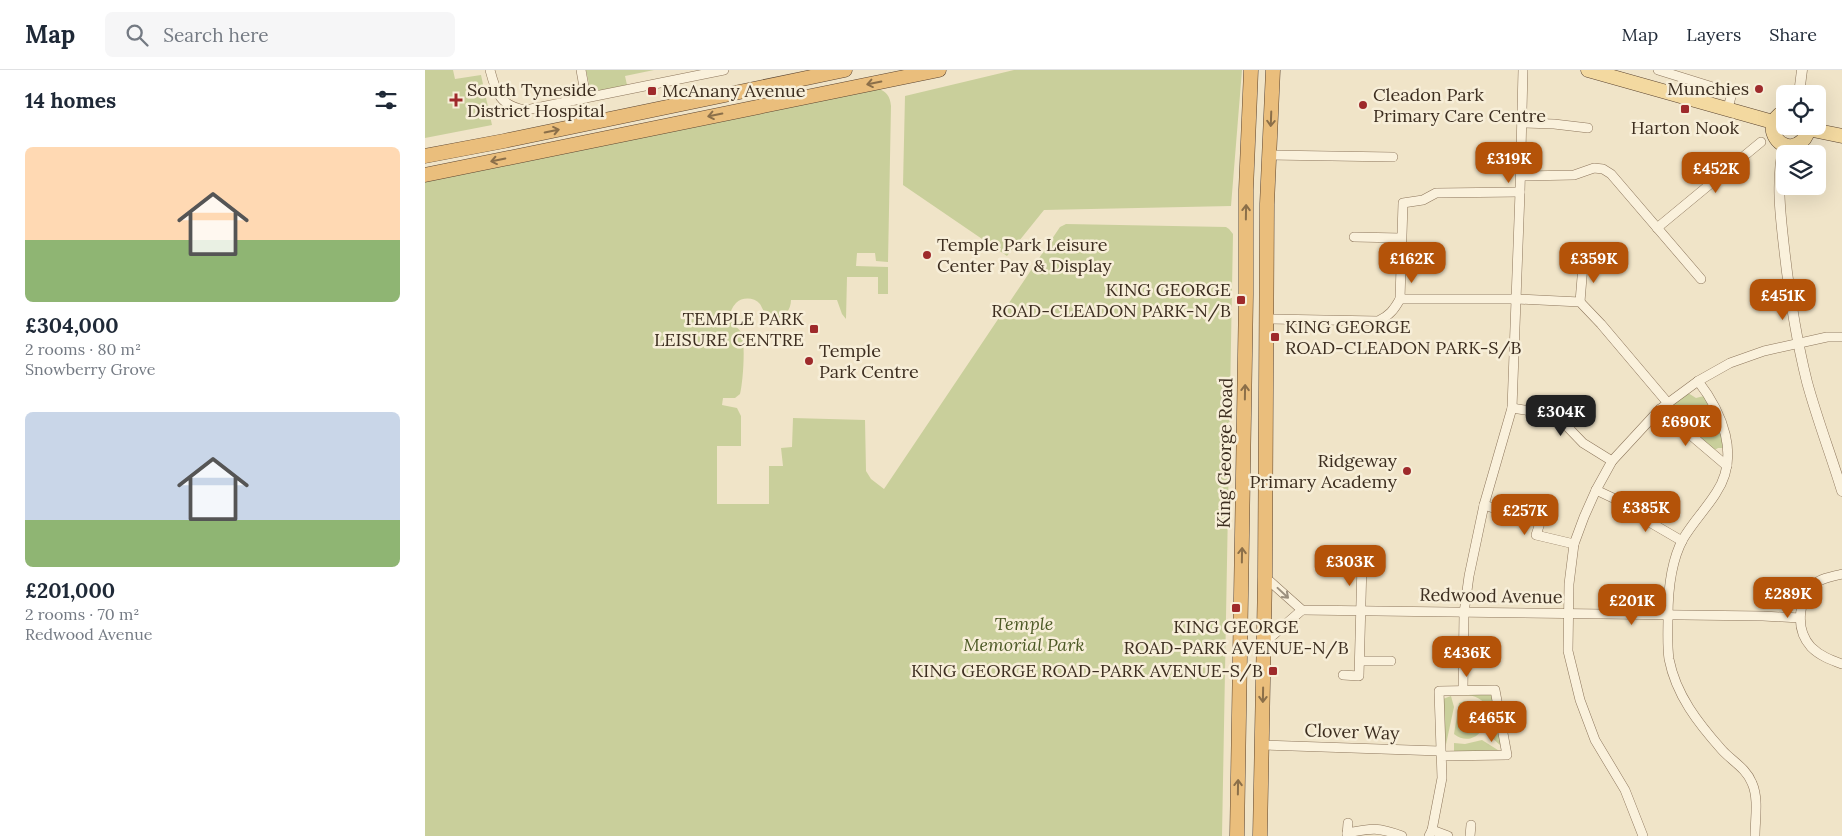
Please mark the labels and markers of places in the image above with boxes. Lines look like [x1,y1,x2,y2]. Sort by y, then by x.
place label: Munchies [1667,77,1749,100]
place label: South Tyneside District Hospital [467,78,605,122]
place label: McAnany Avenue [662,79,806,102]
place label: Cleadon Park Primary Care Centre [1373,83,1546,127]
marker: Munchies [1753,83,1765,95]
marker: McAnany Avenue [646,85,658,97]
marker: South Tyneside District Hospital [449,93,463,107]
marker: Cleadon Park Primary Care Centre [1357,99,1369,111]
marker: Harton Nook [1679,103,1691,115]
place label: Harton Nook [1631,116,1740,139]
pin: £319K [1474,142,1544,184]
pin: £452K [1681,152,1751,194]
place label: Temple Park Leisure Center Pay & Display [937,233,1112,277]
pin: £162K [1377,242,1447,284]
pin: £359K [1559,242,1629,284]
marker: Temple Park Leisure Center Pay & Display [921,249,933,261]
place label: KING GEORGE ROAD-CLEADON PARK-N/B [991,278,1231,322]
pin: £451K [1748,278,1818,321]
marker: KING GEORGE ROAD-CLEADON PARK-N/B [1235,294,1247,306]
place label: TEMPLE PARK LEISURE CENTRE [654,307,805,351]
place label: KING GEORGE ROAD-CLEADON PARK-S/B [1285,315,1521,359]
marker: TEMPLE PARK LEISURE CENTRE [808,323,820,335]
marker: KING GEORGE ROAD-CLEADON PARK-S/B [1269,331,1281,343]
place label: Temple Park Centre [819,339,919,383]
marker: Temple Park Centre [803,355,815,367]
pin: £304K [1526,394,1596,437]
pin: £690K [1651,404,1721,447]
place label: Ridgeway Primary Academy [1249,449,1397,493]
marker: Ridgeway Primary Academy [1401,465,1413,477]
pin: £385K [1611,490,1681,533]
pin: £257K [1490,494,1560,536]
pin: £303K [1315,544,1385,587]
pin: £289K [1753,576,1823,619]
pin: £201K [1597,584,1667,626]
marker: KING GEORGE ROAD-PARK AVENUE-N/B [1230,602,1242,614]
place label: KING GEORGE ROAD-PARK AVENUE-N/B [1123,615,1349,659]
pin: £436K [1432,636,1502,678]
place label: KING GEORGE ROAD-PARK AVENUE-S/B [911,659,1263,682]
marker: KING GEORGE ROAD-PARK AVENUE-S/B [1267,665,1279,677]
pin: £465K [1457,700,1527,743]

